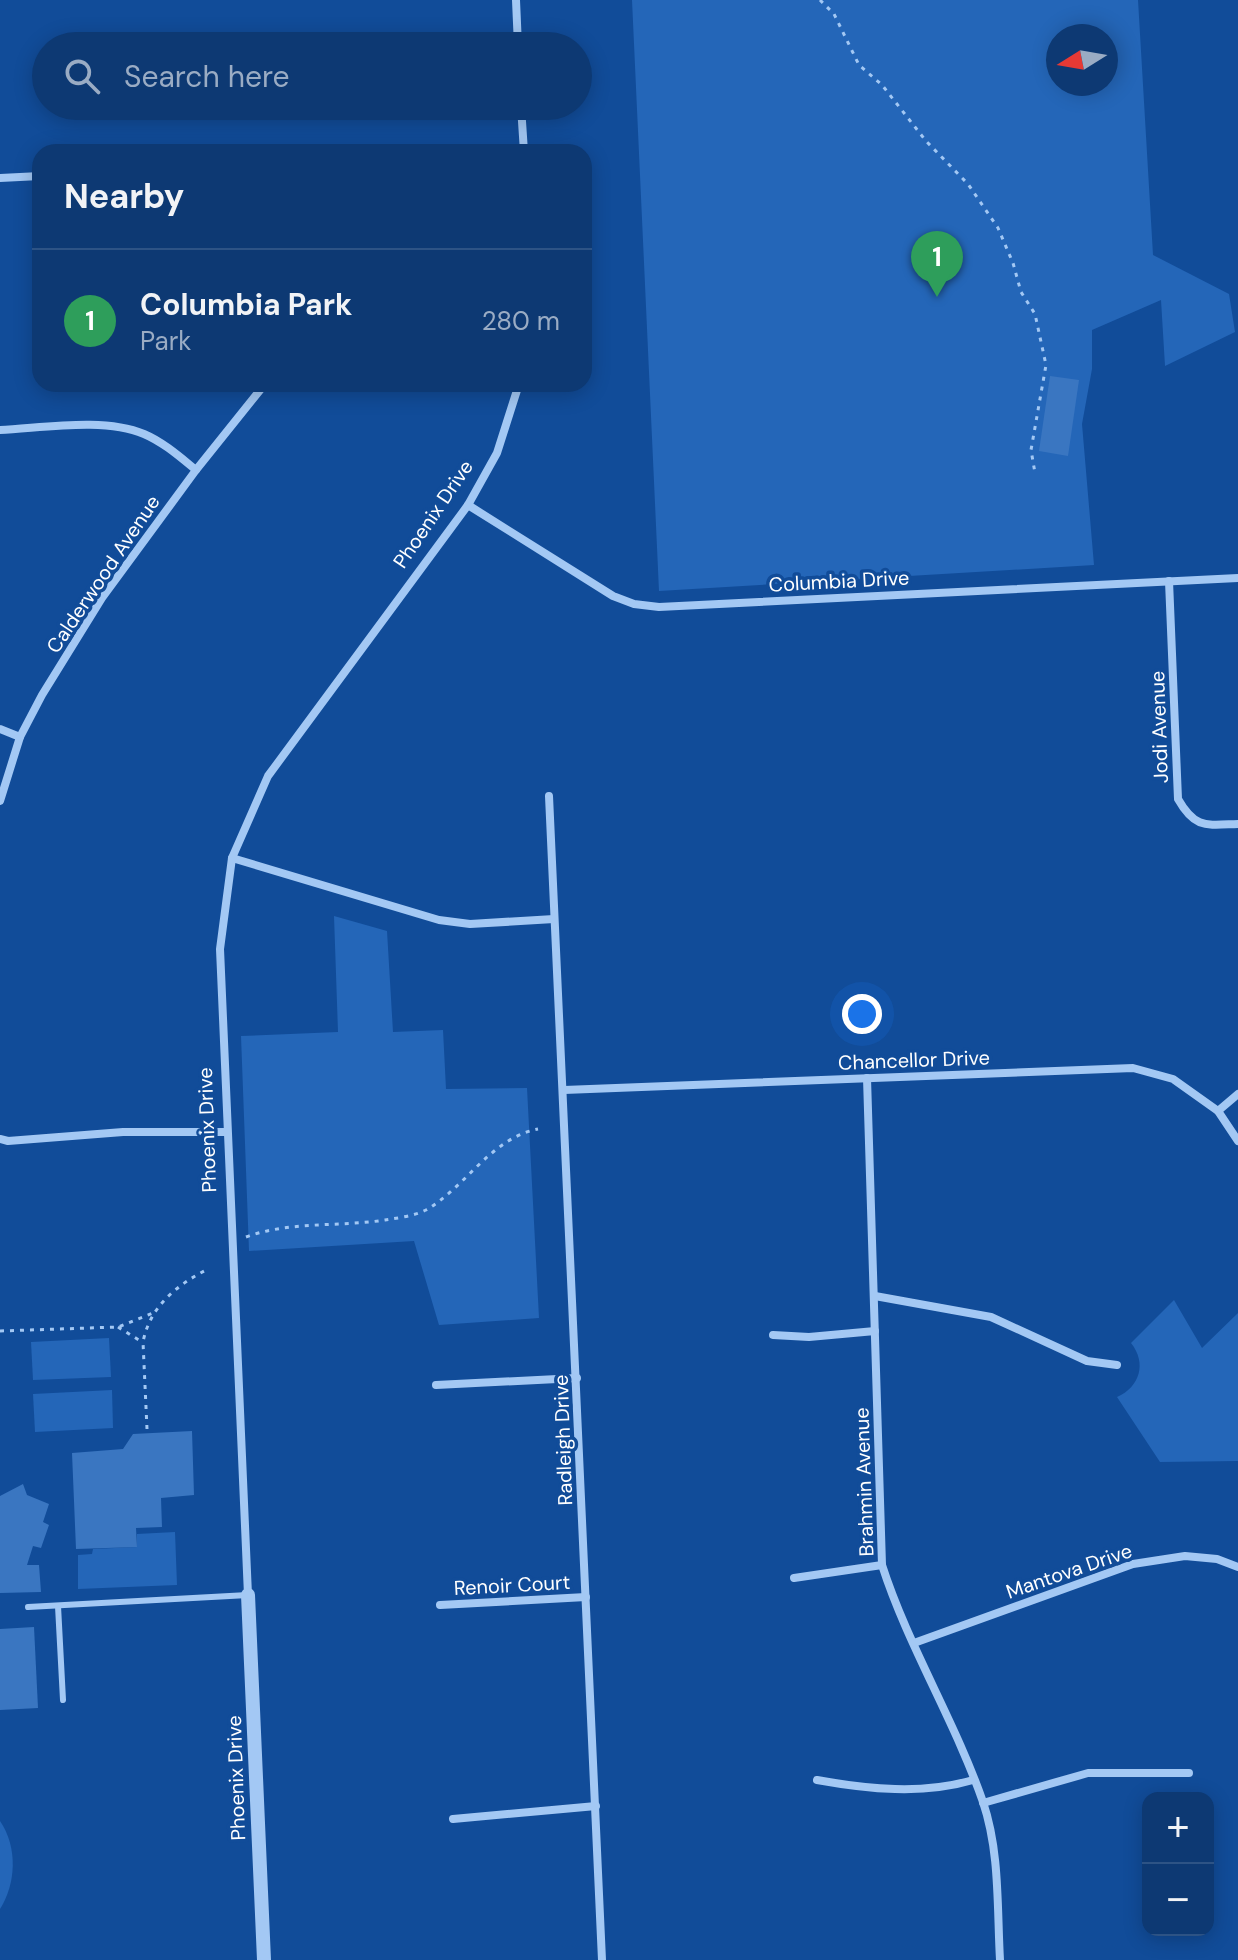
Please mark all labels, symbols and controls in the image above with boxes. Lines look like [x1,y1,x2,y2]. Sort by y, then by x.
north arrow [1046,24,1118,96]
search box [32,32,592,120]
icon: search [60,54,104,98]
text: Search here [124,57,290,96]
text: Nearby [64,174,184,219]
pin: 1 [911,231,963,297]
text: Columbia Park [140,285,352,324]
text: 1 [85,304,95,338]
text: 280 m [482,304,560,338]
text: Park [140,324,191,358]
street label: Phoenix Drive [387,455,479,573]
street label: Calderwood Avenue [40,490,166,658]
street label: Columbia Drive [768,564,910,598]
street label: Jodi Avenue [1144,670,1174,784]
your location [842,994,882,1034]
street label: Chancellor Drive [838,1044,990,1076]
street label: Phoenix Drive [192,1067,222,1193]
street label: Radleigh Drive [548,1374,578,1506]
street label: Brahmin Avenue [848,1407,880,1557]
street label: Mantova Drive [1003,1537,1135,1605]
street label: Renoir Court [453,1569,571,1601]
street label: Phoenix Drive [221,1715,251,1841]
map controls [1142,1792,1214,1936]
button: + [1142,1792,1214,1864]
button: − [1142,1864,1214,1936]

